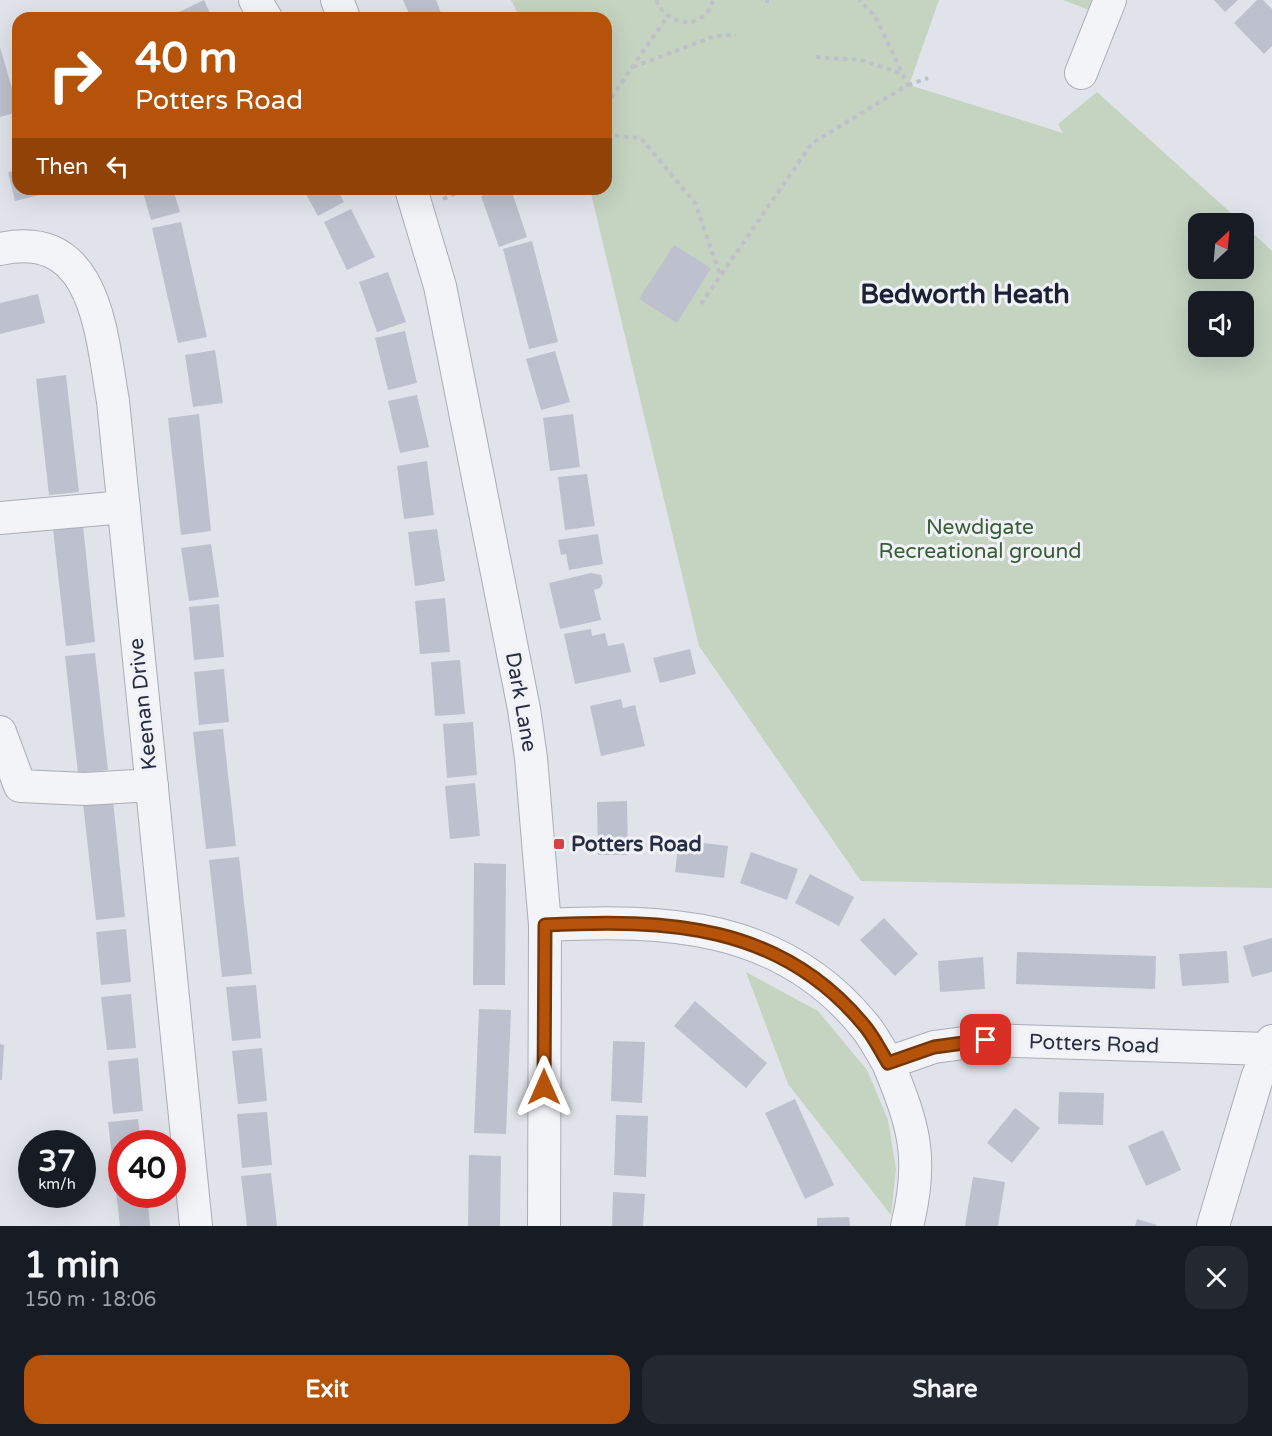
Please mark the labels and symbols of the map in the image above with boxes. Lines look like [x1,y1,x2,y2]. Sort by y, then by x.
north arrow [1188,213,1254,279]
district label: Bedworth Heath [860,278,1070,311]
park label: Newdigate Recreational ground [878,515,1082,564]
street label: Keenan Drive [124,637,162,771]
street label: Dark Lane [500,650,542,754]
place label: Potters Road [571,832,702,857]
marker: Potters Road [552,837,566,851]
pin [960,1014,1011,1065]
street label: Potters Road [1028,1029,1160,1059]
position arrow [512,1055,576,1119]
speed limit sign: 40 [108,1130,186,1208]

